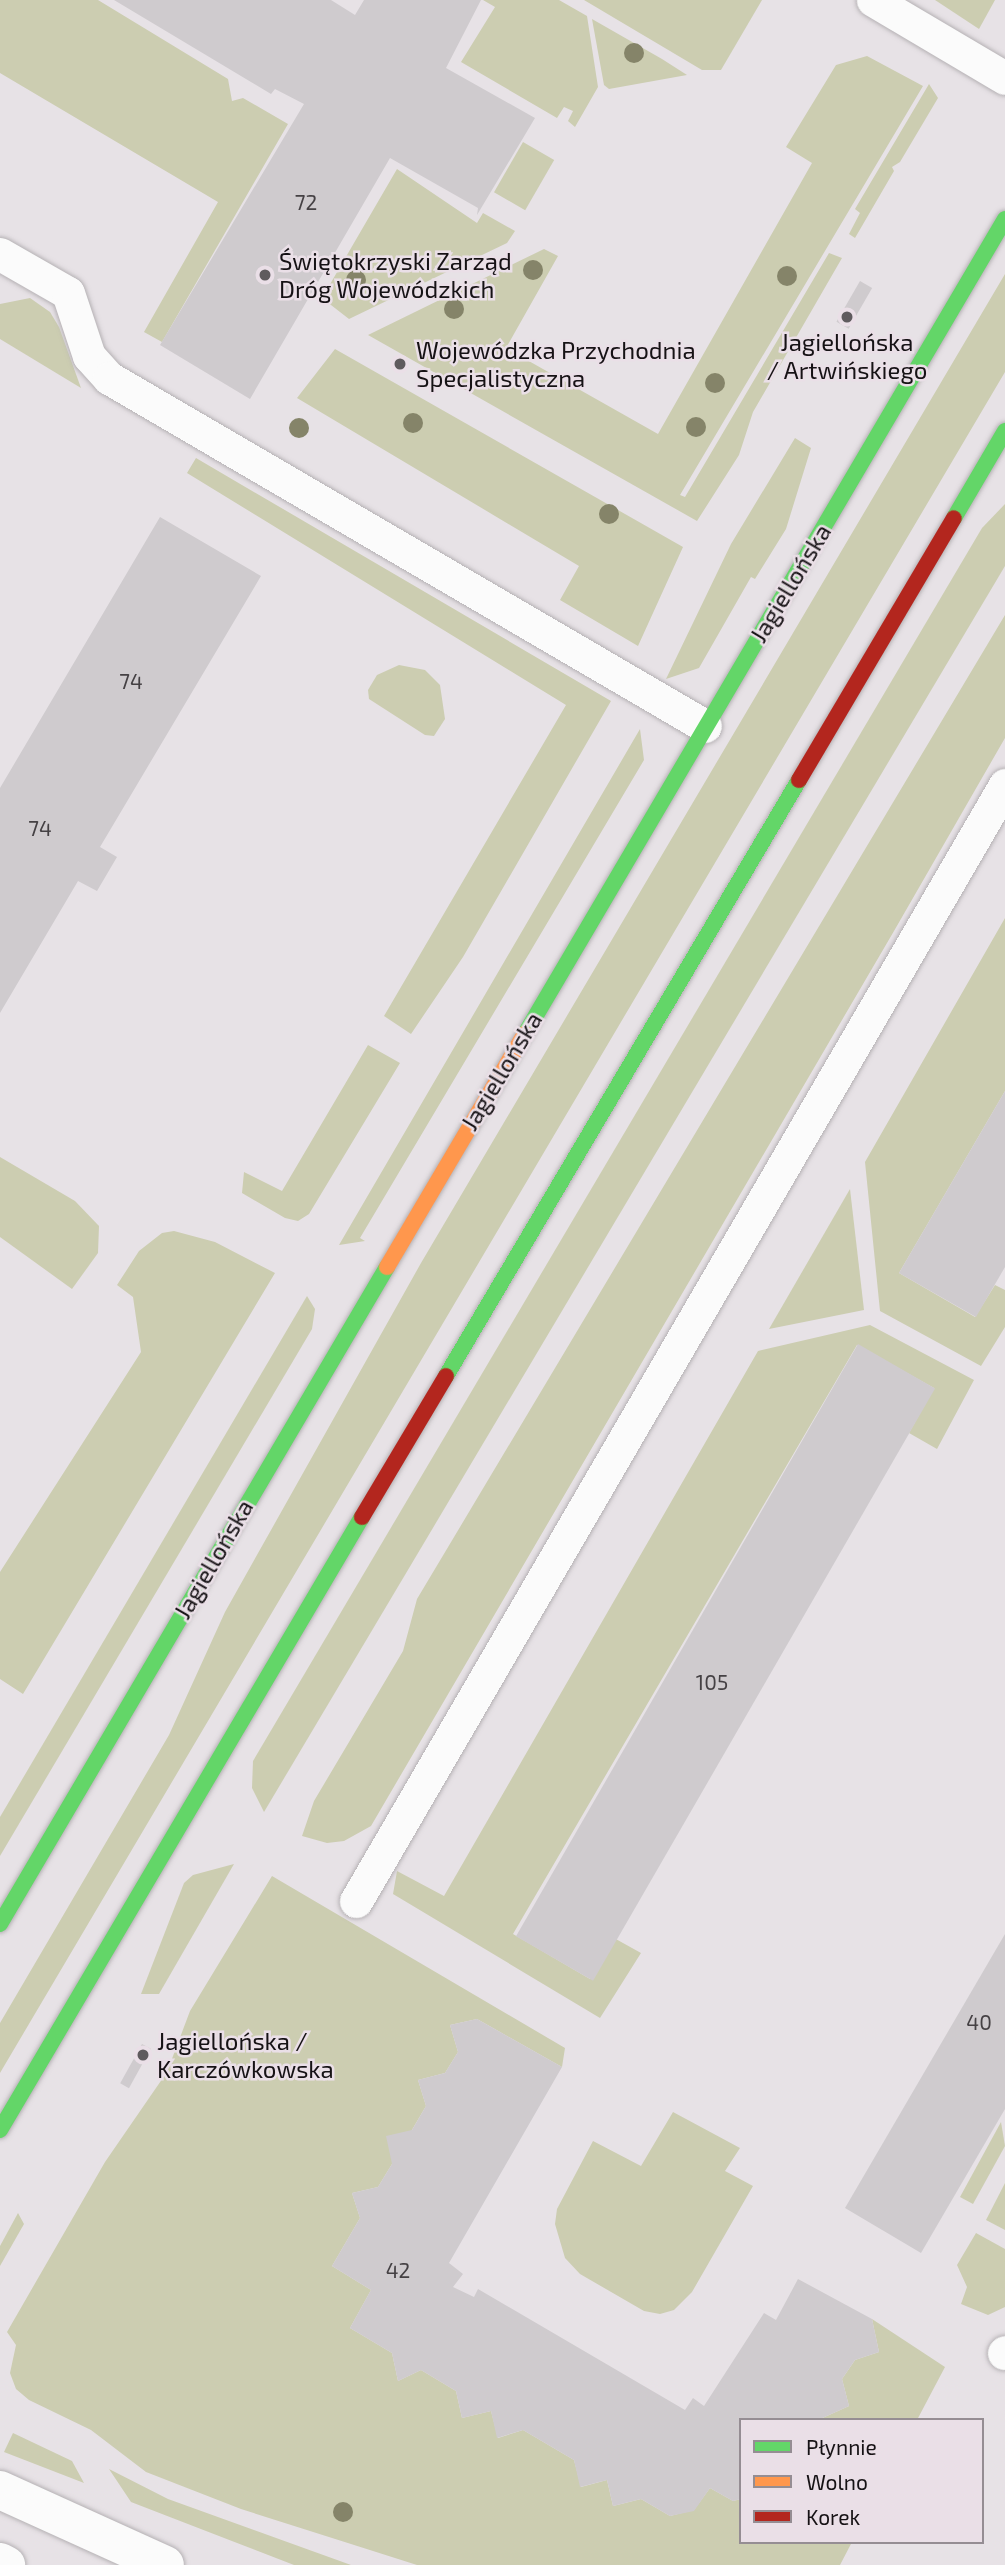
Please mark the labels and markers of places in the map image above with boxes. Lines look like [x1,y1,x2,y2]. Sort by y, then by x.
place label: Świętokrzyski Zarząd Dróg Wojewódzkich [279,247,512,303]
marker: Świętokrzyski Zarząd Dróg Wojewódzkich [257,267,273,283]
marker: Jagiellońska / Artwińskiego [839,309,855,325]
place label: Jagiellońska / Artwińskiego [766,328,928,384]
place label: Wojewódzka Przychodnia Specjalistyczna [416,336,696,392]
marker: Wojewódzka Przychodnia Specjalistyczna [390,354,410,374]
place label: Jagiellońska / Karczówkowska [157,2027,334,2083]
marker: Jagiellońska / Karczówkowska [135,2047,151,2063]

